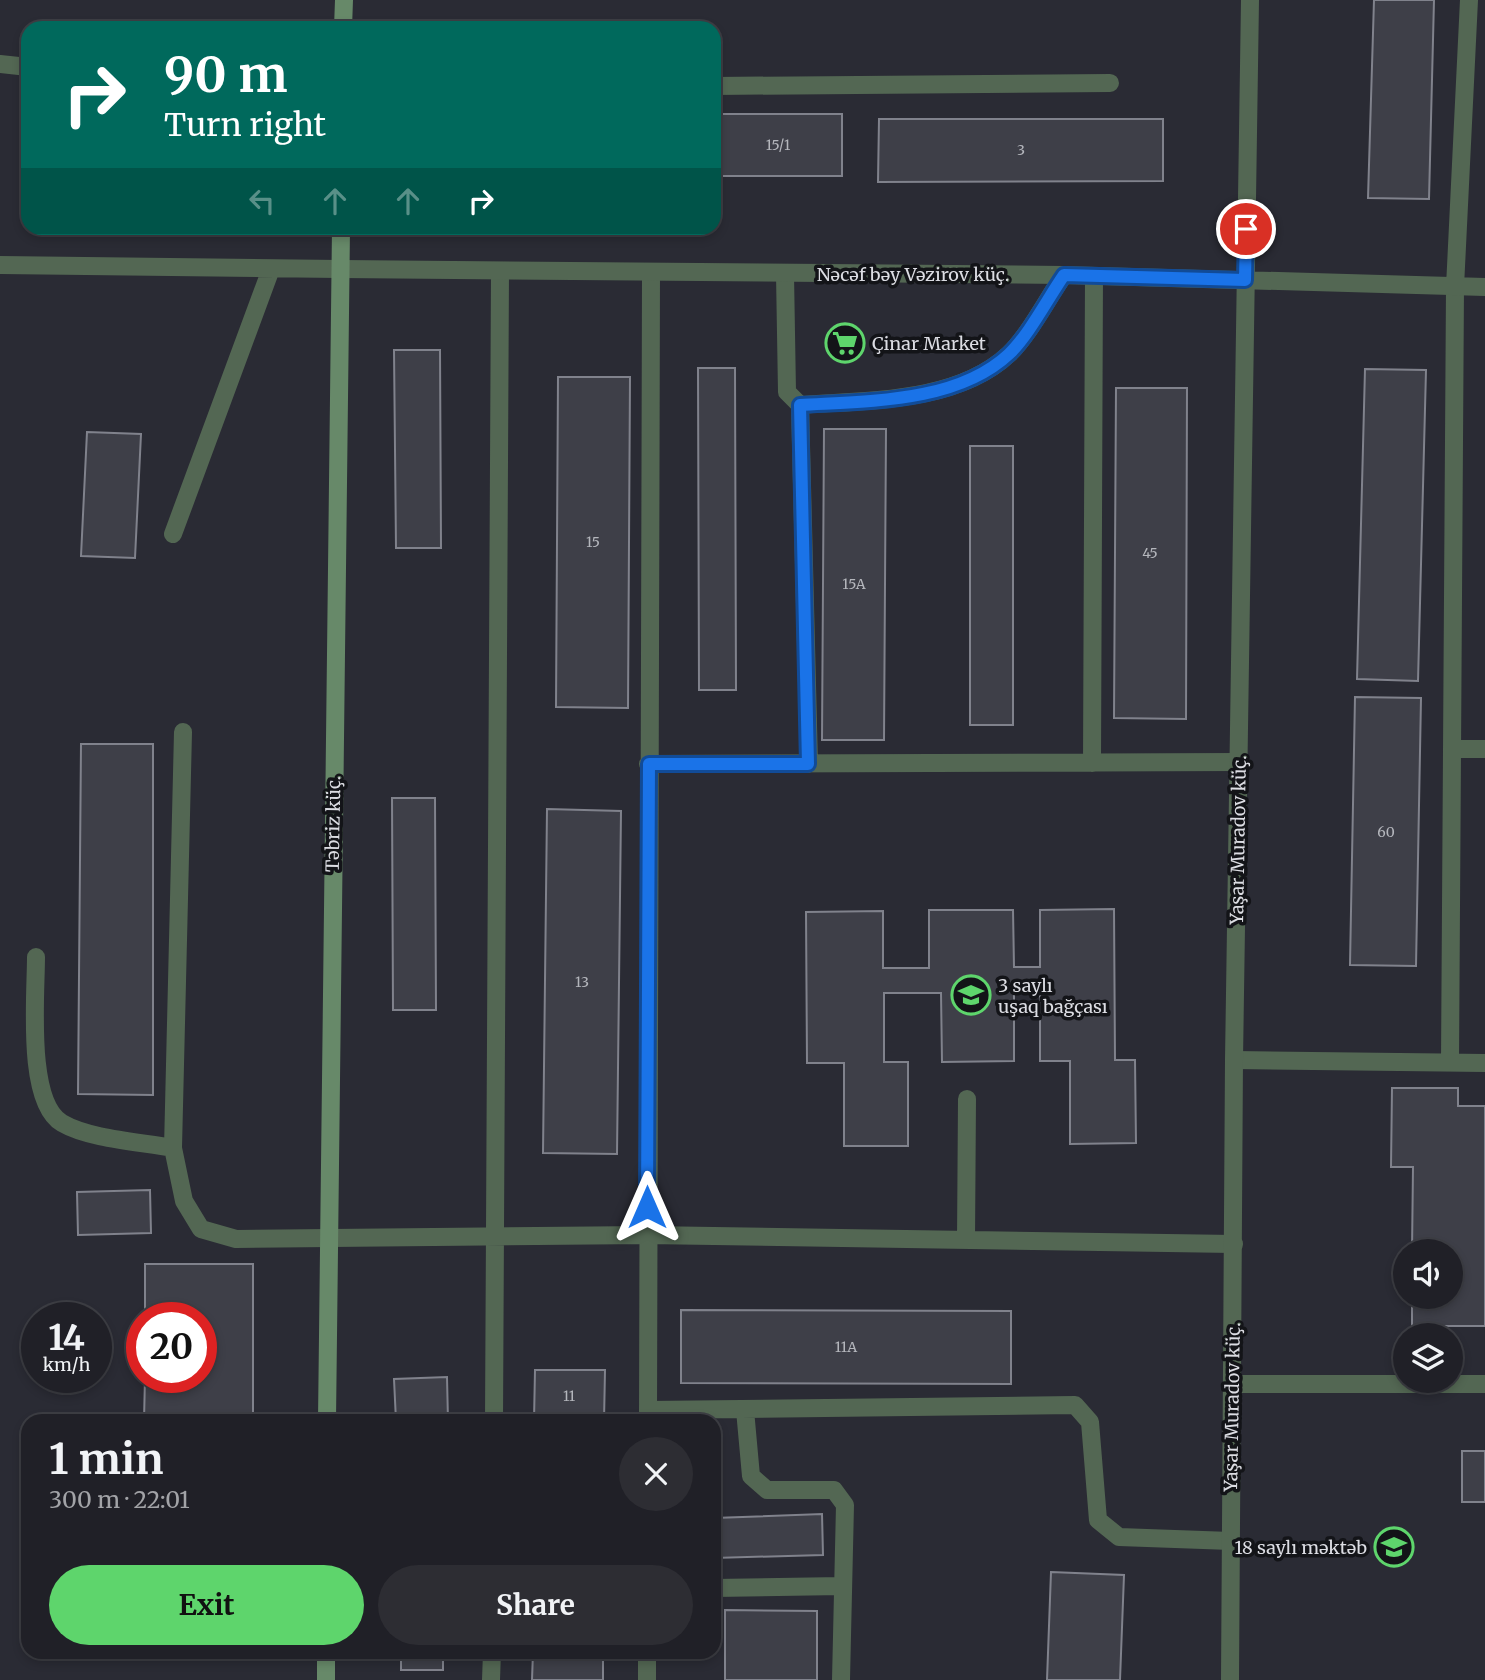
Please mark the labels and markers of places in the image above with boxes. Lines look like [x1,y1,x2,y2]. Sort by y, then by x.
pin [1216,199,1276,259]
supermarket icon: Çinar Market [824,322,866,364]
place label: Çinar Market [872,332,986,355]
school or university icon: 3 saylı uşaq bağçası [950,974,992,1016]
place label: 3 saylı uşaq bağçası [998,974,1108,1018]
school or university icon: 18 saylı məktəb [1373,1526,1415,1568]
place label: 18 saylı məktəb [1234,1536,1367,1559]

